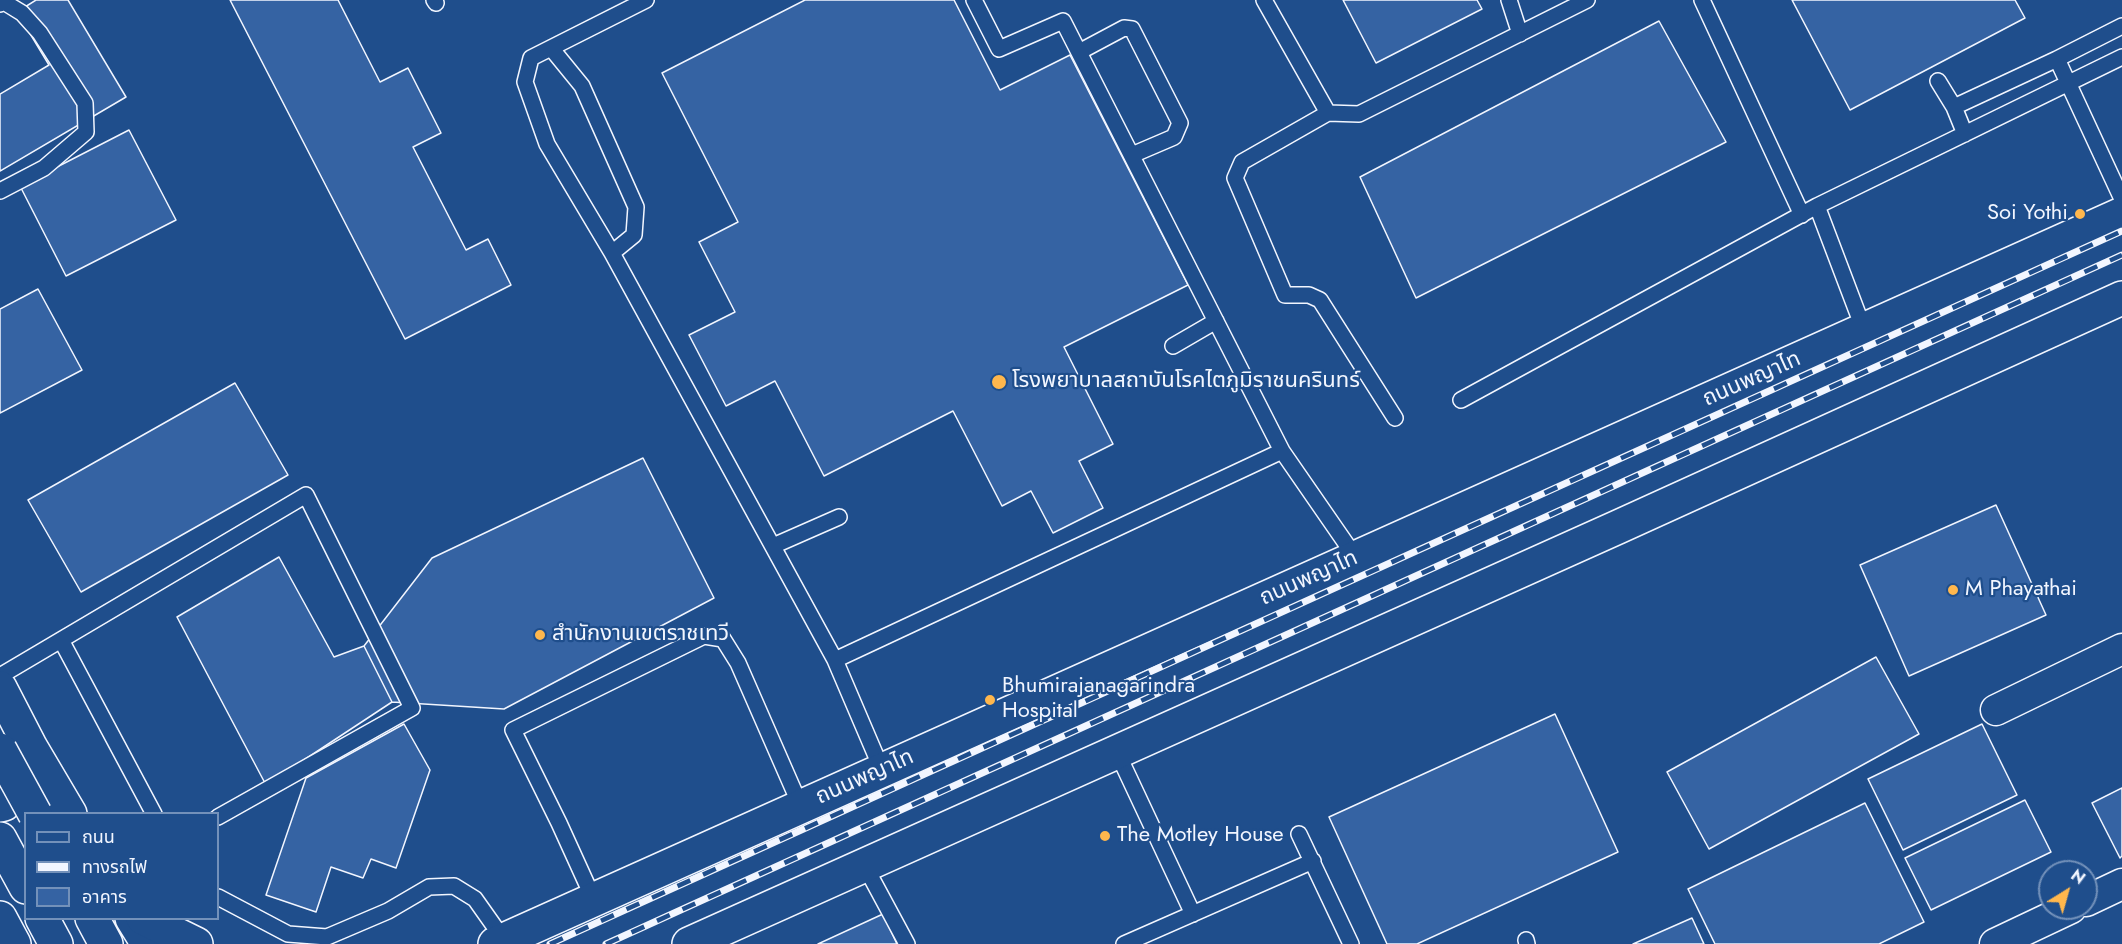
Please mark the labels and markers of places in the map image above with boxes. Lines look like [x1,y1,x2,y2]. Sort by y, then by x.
place label: Soi Yothi [1987,201,2068,227]
marker: Soi Yothi [2073,207,2087,221]
place label: โรงพยาบาลสถาบันโรคไตภูมิราชนครินทร์ [1012,369,1360,395]
marker: โรงพยาบาลสถาบันโรคไตภูมิราชนครินทร์ [990,373,1008,391]
place label: M Phayathai [1965,577,2077,603]
marker: M Phayathai [1946,583,1960,597]
place label: สำนักงานเขตราชเทวี [552,622,729,648]
marker: สำนักงานเขตราชเทวี [533,628,547,642]
place label: Bhumirajanagarindra Hospital [1002,674,1195,726]
marker: Bhumirajanagarindra Hospital [983,693,997,707]
place label: The Motley House [1117,823,1284,849]
marker: The Motley House [1098,829,1112,843]

